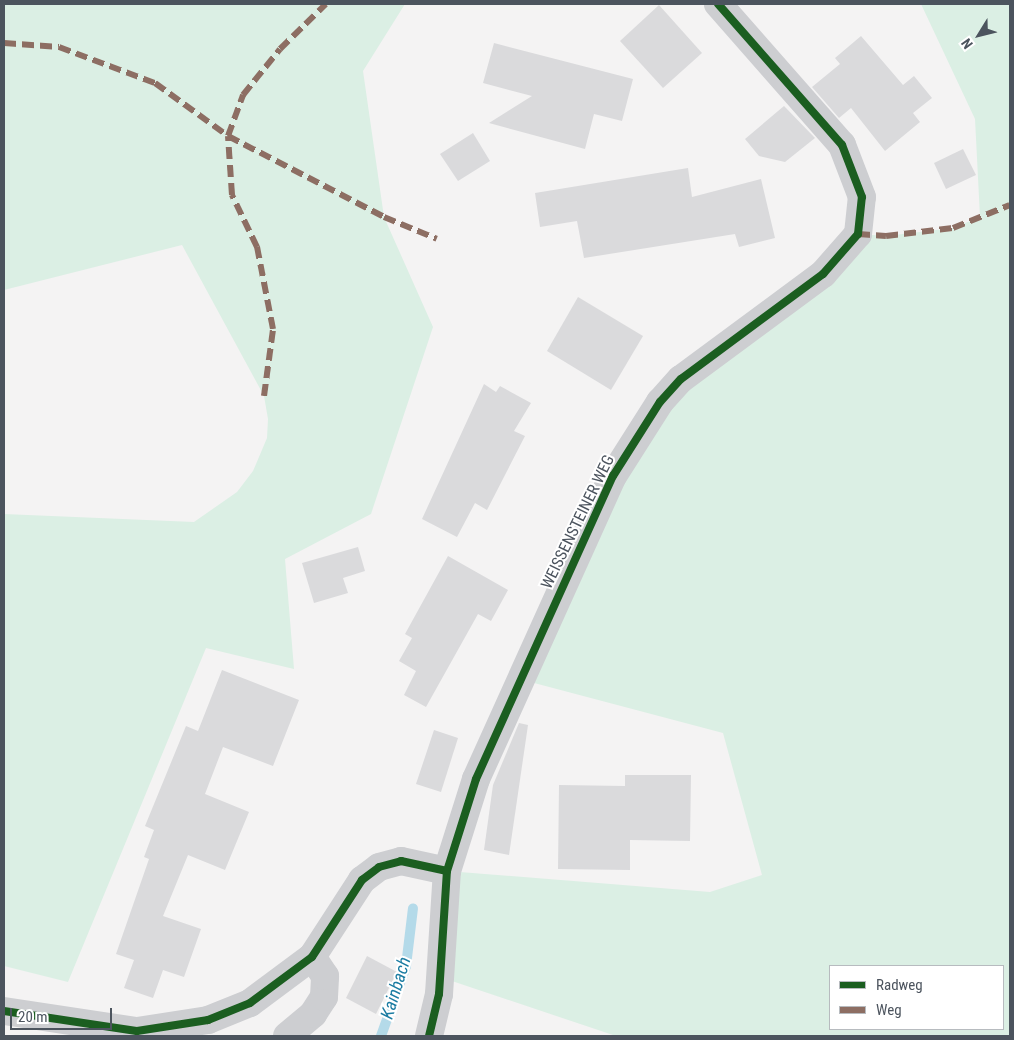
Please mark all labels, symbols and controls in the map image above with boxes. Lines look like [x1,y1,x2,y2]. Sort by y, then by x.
north arrow [954,10,1004,60]
text: N [958,36,976,52]
street label: WEISSENSTEINER WEG [537,452,619,592]
water label: Kainbach [376,954,416,1022]
legend [829,965,1004,1030]
text: Radweg [876,976,923,994]
scale bar [12,998,115,1030]
text: Weg [876,1001,902,1019]
text: 20 m [18,1008,48,1026]

